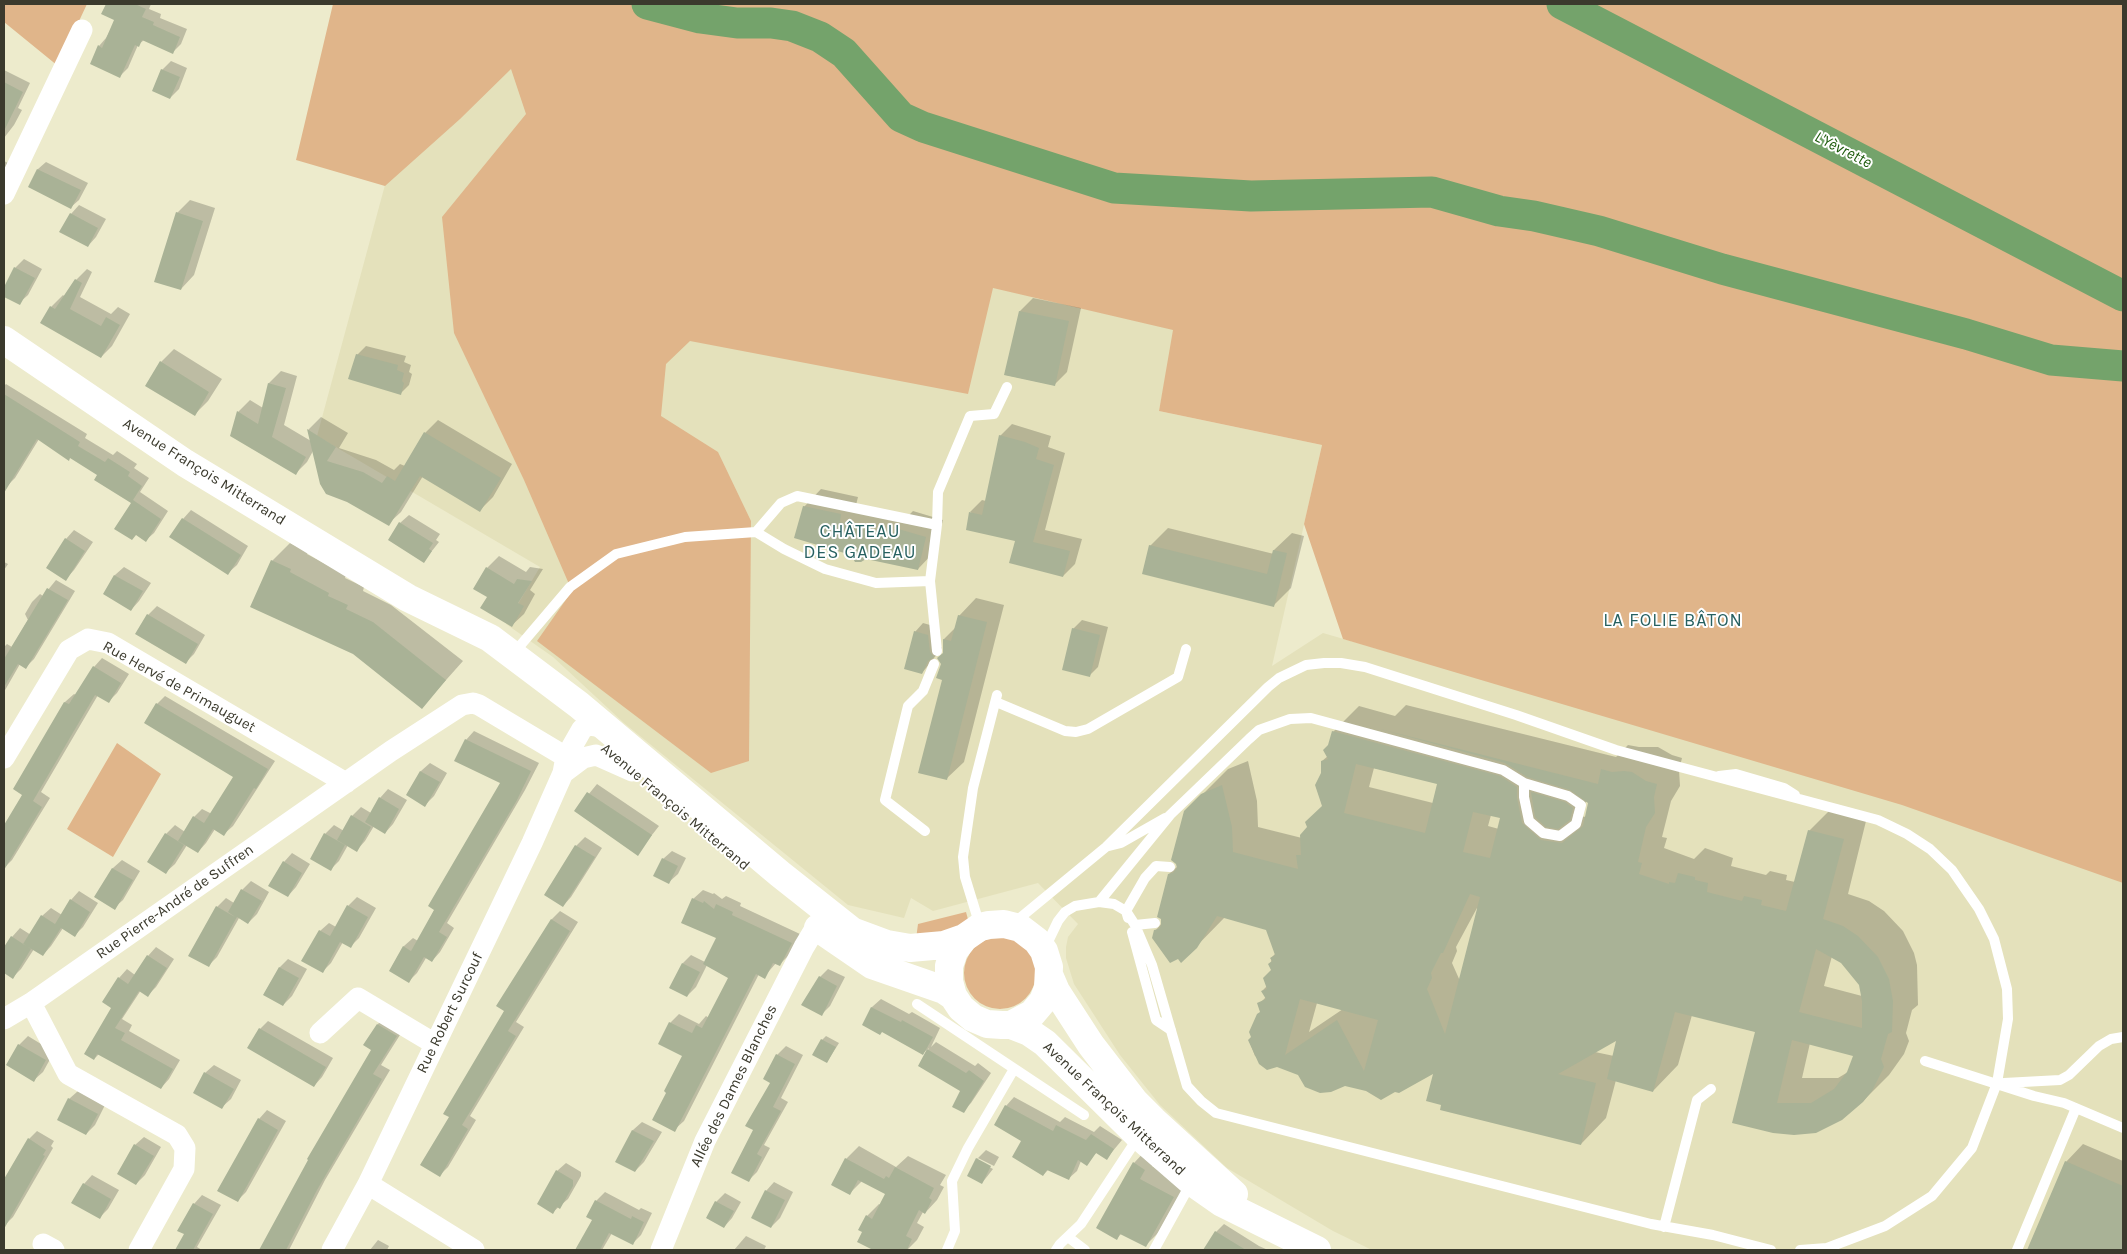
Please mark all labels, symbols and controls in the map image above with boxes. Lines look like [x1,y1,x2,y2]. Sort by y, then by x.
water label: L'Yèvrette [1811,128,1875,172]
street label: Avenue François Mitterrand [119,414,289,530]
district label: CHÂTEAU DES GADEAU [802,521,918,564]
district label: LA FOLIE BÂTON [1601,610,1745,632]
street label: Rue Hervé de Primauguet [99,637,259,737]
street label: Avenue François Mitterrand [597,739,753,875]
street label: Rue Pierre-André de Suffren [93,841,257,963]
street label: Rue Robert Surcouf [413,950,487,1076]
street label: Allée des Dames Blanches [687,1002,781,1170]
street label: Avenue François Mitterrand [1039,1038,1189,1180]

